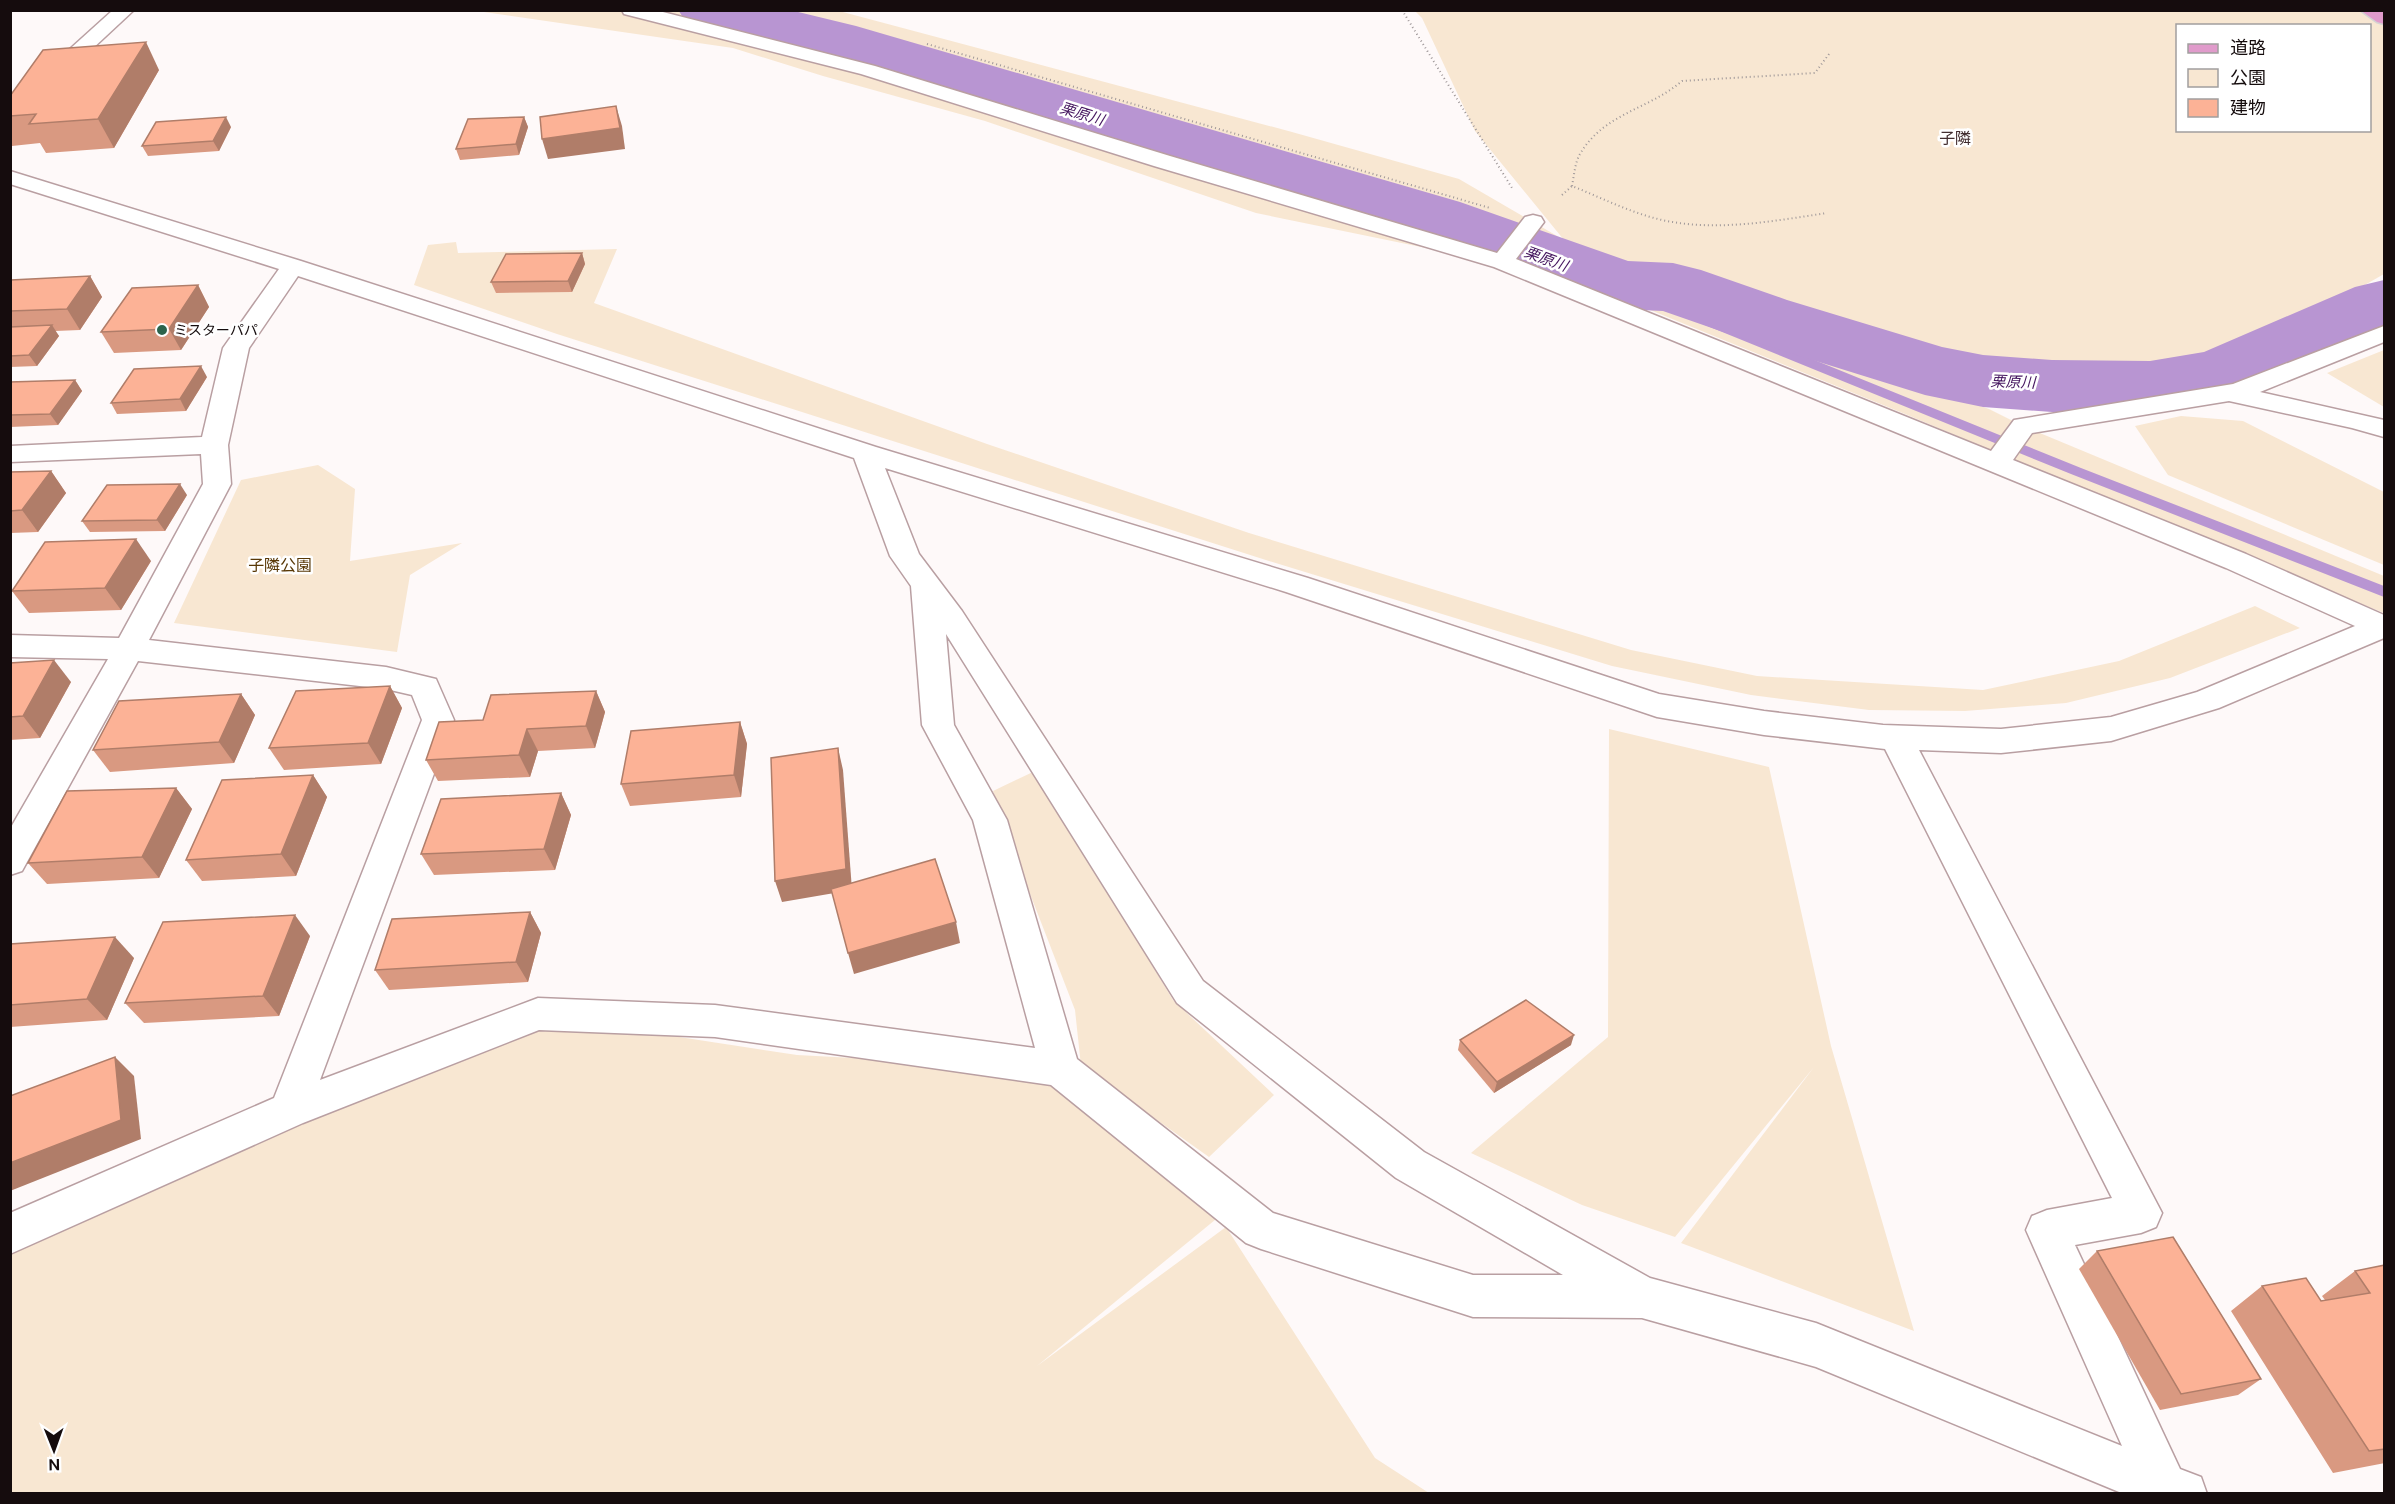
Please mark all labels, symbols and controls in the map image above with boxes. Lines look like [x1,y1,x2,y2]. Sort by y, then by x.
legend [2176,24,2371,132]
text: 道路 [2230,36,2266,60]
text: 公園 [2230,66,2266,90]
text: 建物 [2230,96,2266,120]
water label: 栗原川 [1058,98,1108,131]
district label: 子隣 [1939,128,1971,149]
water label: 栗原川 [1521,242,1572,277]
place label: ミスターパパ [174,321,258,339]
marker: ミスターパパ [155,323,169,337]
water label: 栗原川 [1990,371,2038,393]
park label: 子隣公園 [248,555,312,576]
north arrow [24,1420,84,1480]
text: N [48,1454,60,1475]

